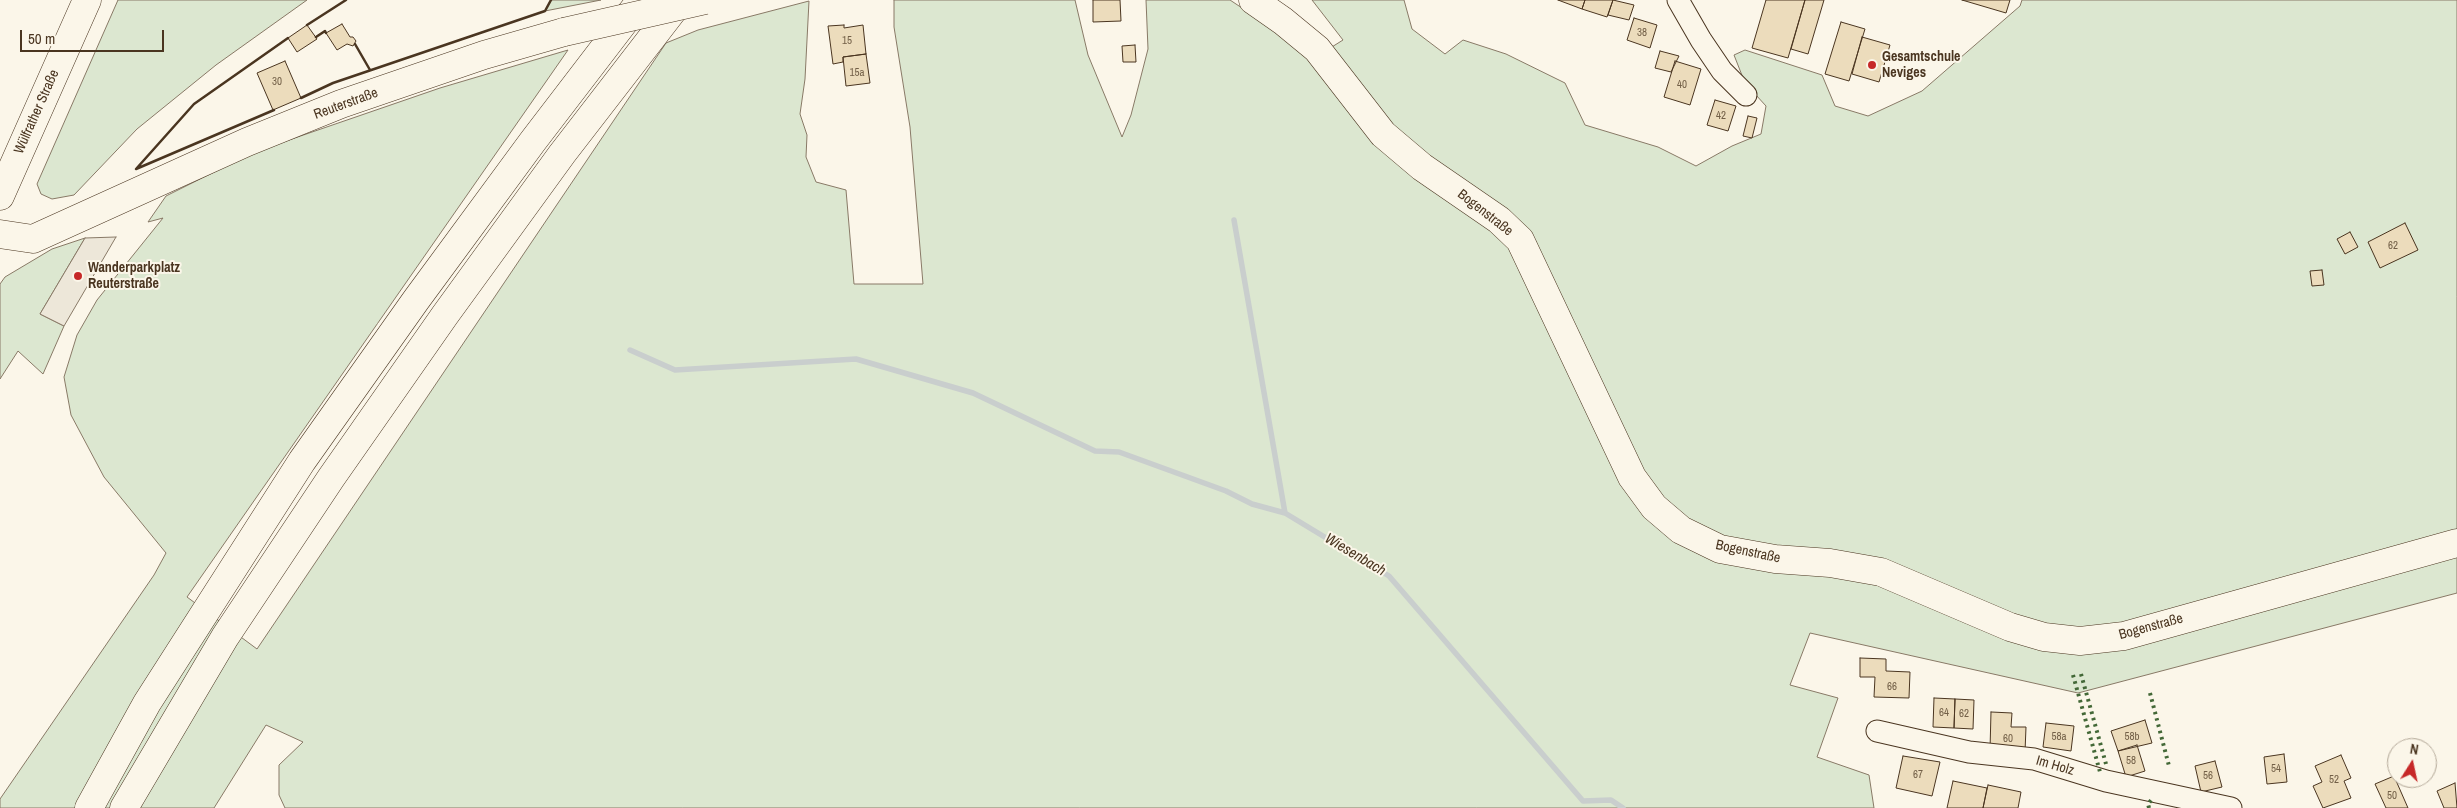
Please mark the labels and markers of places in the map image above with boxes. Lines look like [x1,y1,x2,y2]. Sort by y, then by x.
place label: Gesamtschule Neviges [1882,49,1960,82]
marker: Gesamtschule Neviges [1866,59,1878,71]
place label: Wanderparkplatz Reuterstraße [88,260,180,292]
marker: Wanderparkplatz Reuterstraße [72,270,84,282]

